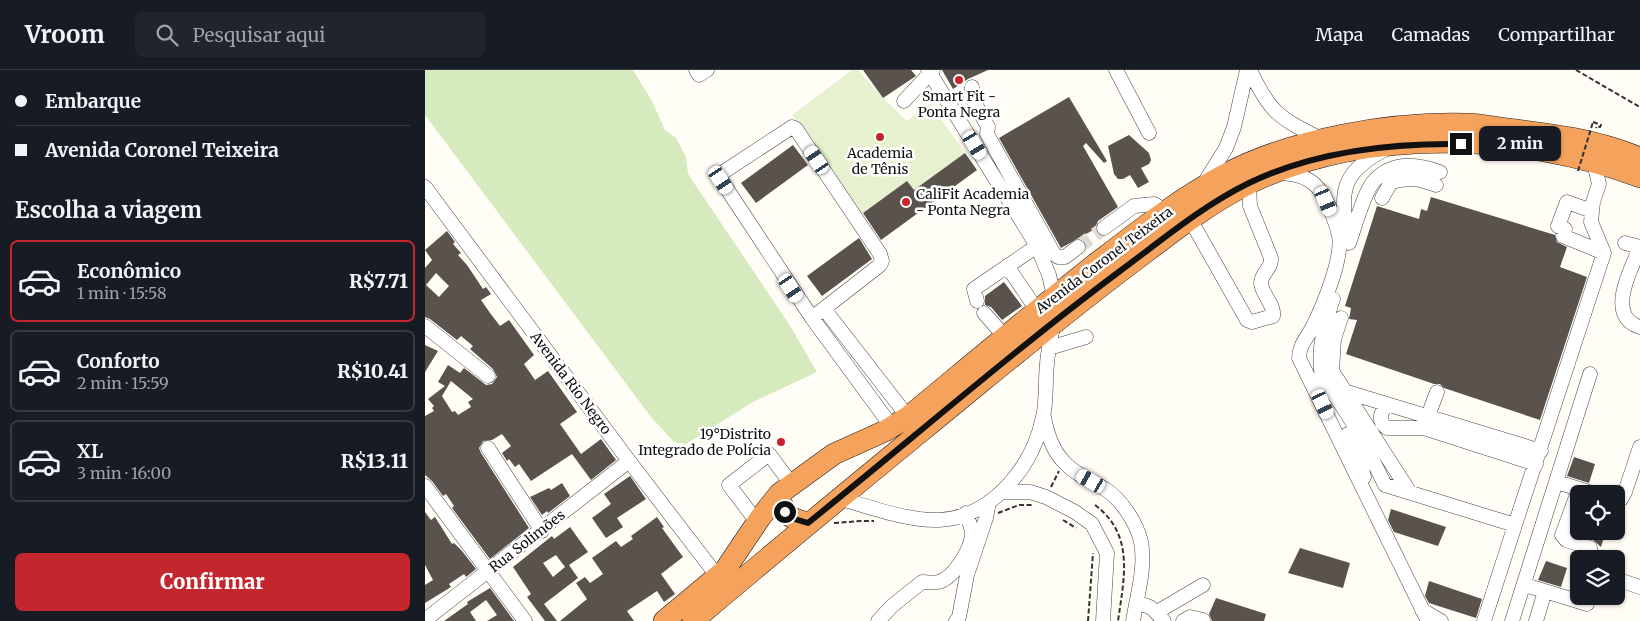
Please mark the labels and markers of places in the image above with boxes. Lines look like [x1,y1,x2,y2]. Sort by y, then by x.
marker: Smart Fit - Ponta Negra [953,74,965,86]
place label: Smart Fit - Ponta Negra [918,87,1001,121]
marker: Academia de Tênis [874,131,886,143]
place label: Academia de Tênis [846,144,914,178]
place label: CaliFit Academia - Ponta Negra [916,185,1030,219]
marker: CaliFit Academia - Ponta Negra [900,196,912,208]
place label: 19°Distrito Integrado de Polícia [638,425,771,459]
marker: 19°Distrito Integrado de Polícia [775,436,787,448]

